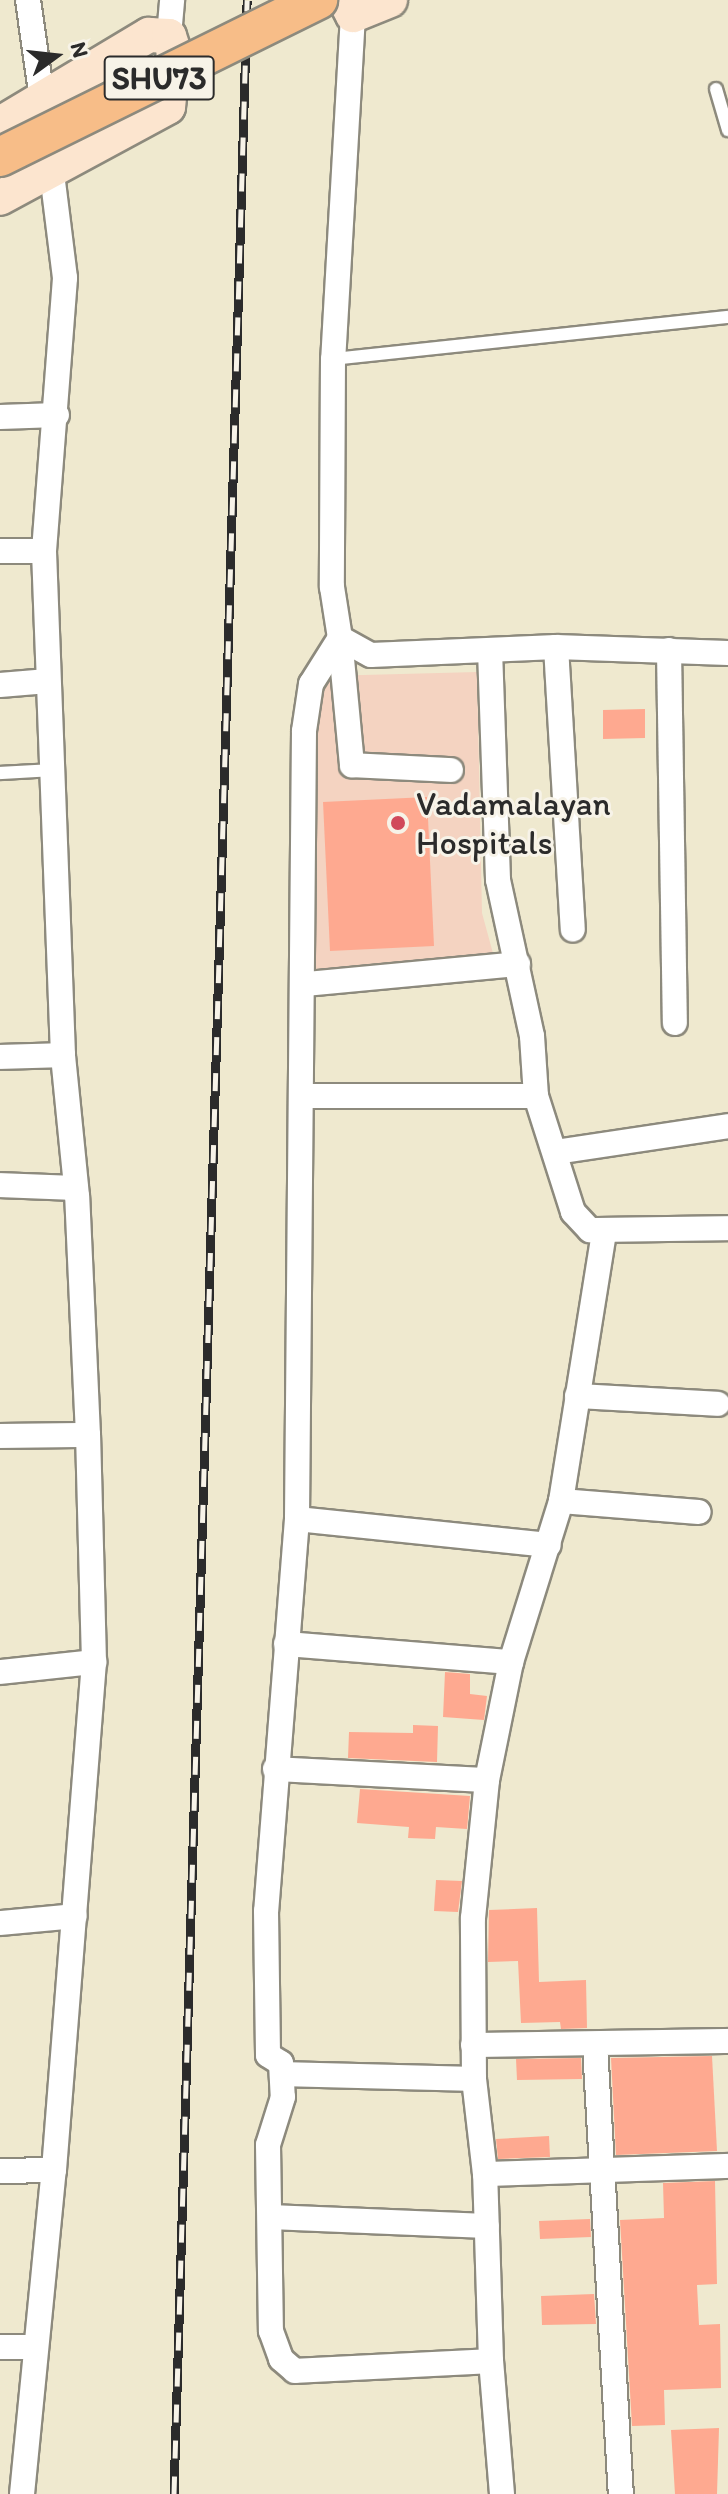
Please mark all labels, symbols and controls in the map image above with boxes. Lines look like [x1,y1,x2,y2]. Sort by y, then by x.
north arrow [16,16,96,96]
text: N [65,39,95,60]
road number: SHU73 [103,50,215,106]
place label: Vadamalayan Hospitals [416,783,611,862]
marker: Vadamalayan Hospitals [387,812,409,834]

